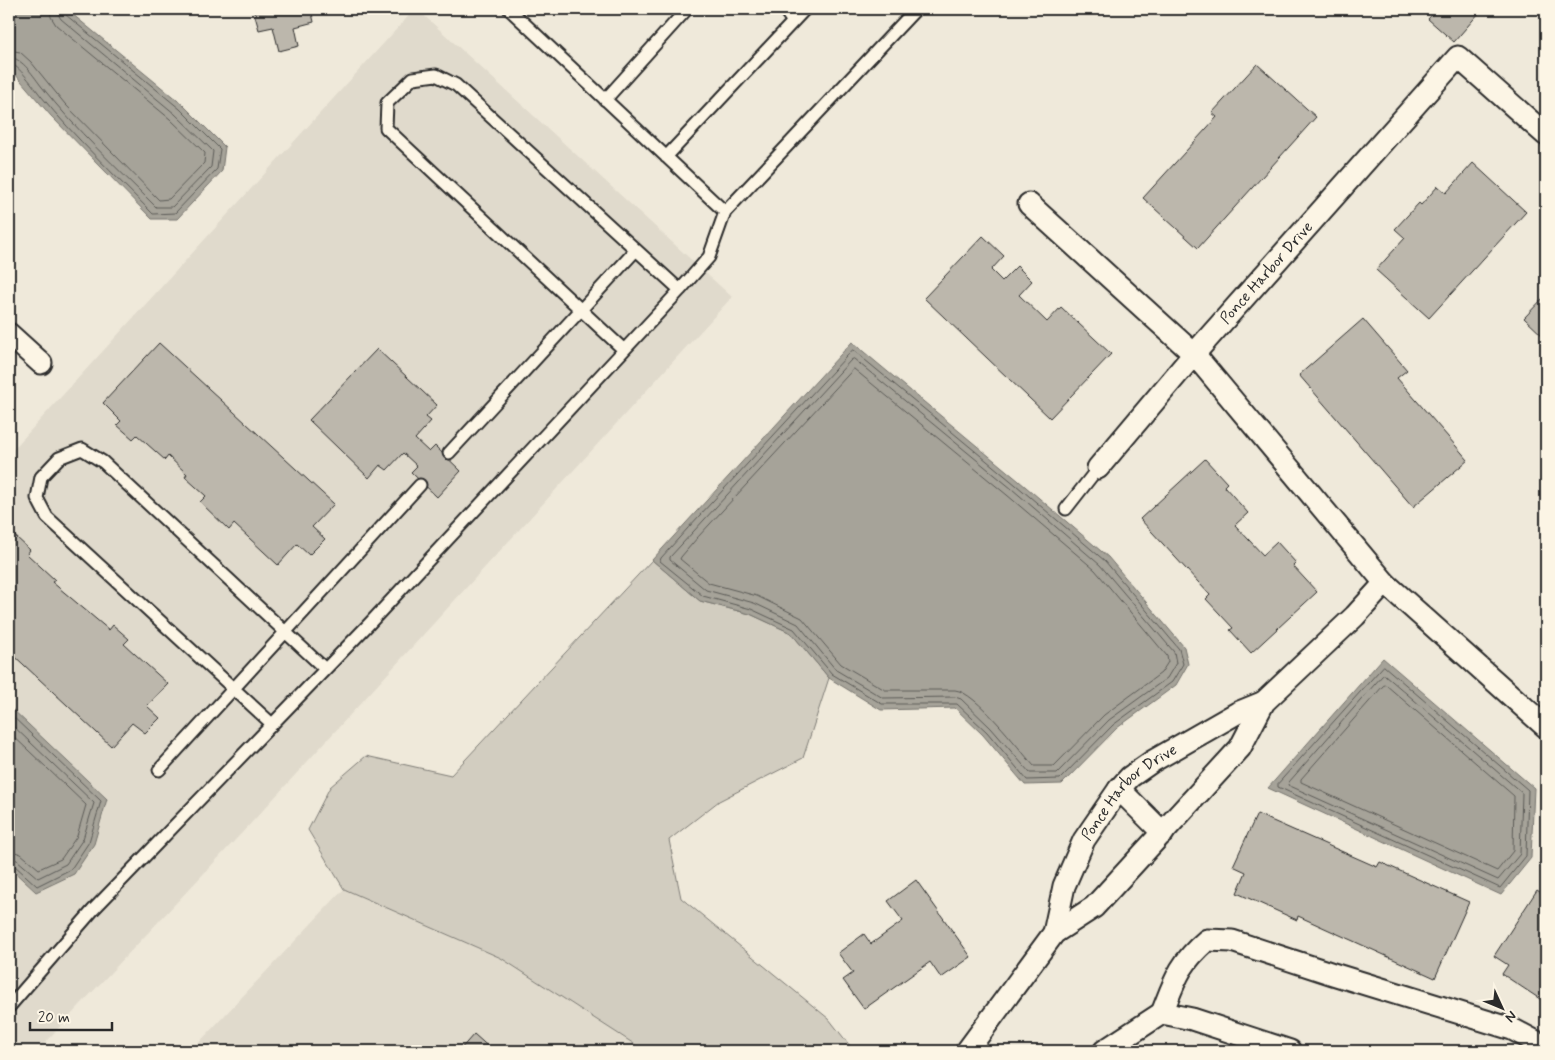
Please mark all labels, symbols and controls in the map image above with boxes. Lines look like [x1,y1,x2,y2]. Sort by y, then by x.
street label: Ponce Harbor Drive [1215,217,1318,328]
street label: Ponce Harbor Drive [1076,739,1181,845]
north arrow [1478,982,1528,1032]
scale bar [30,1000,112,1032]
text: N [1501,1007,1520,1026]
text: 20 m [38,1008,70,1028]

